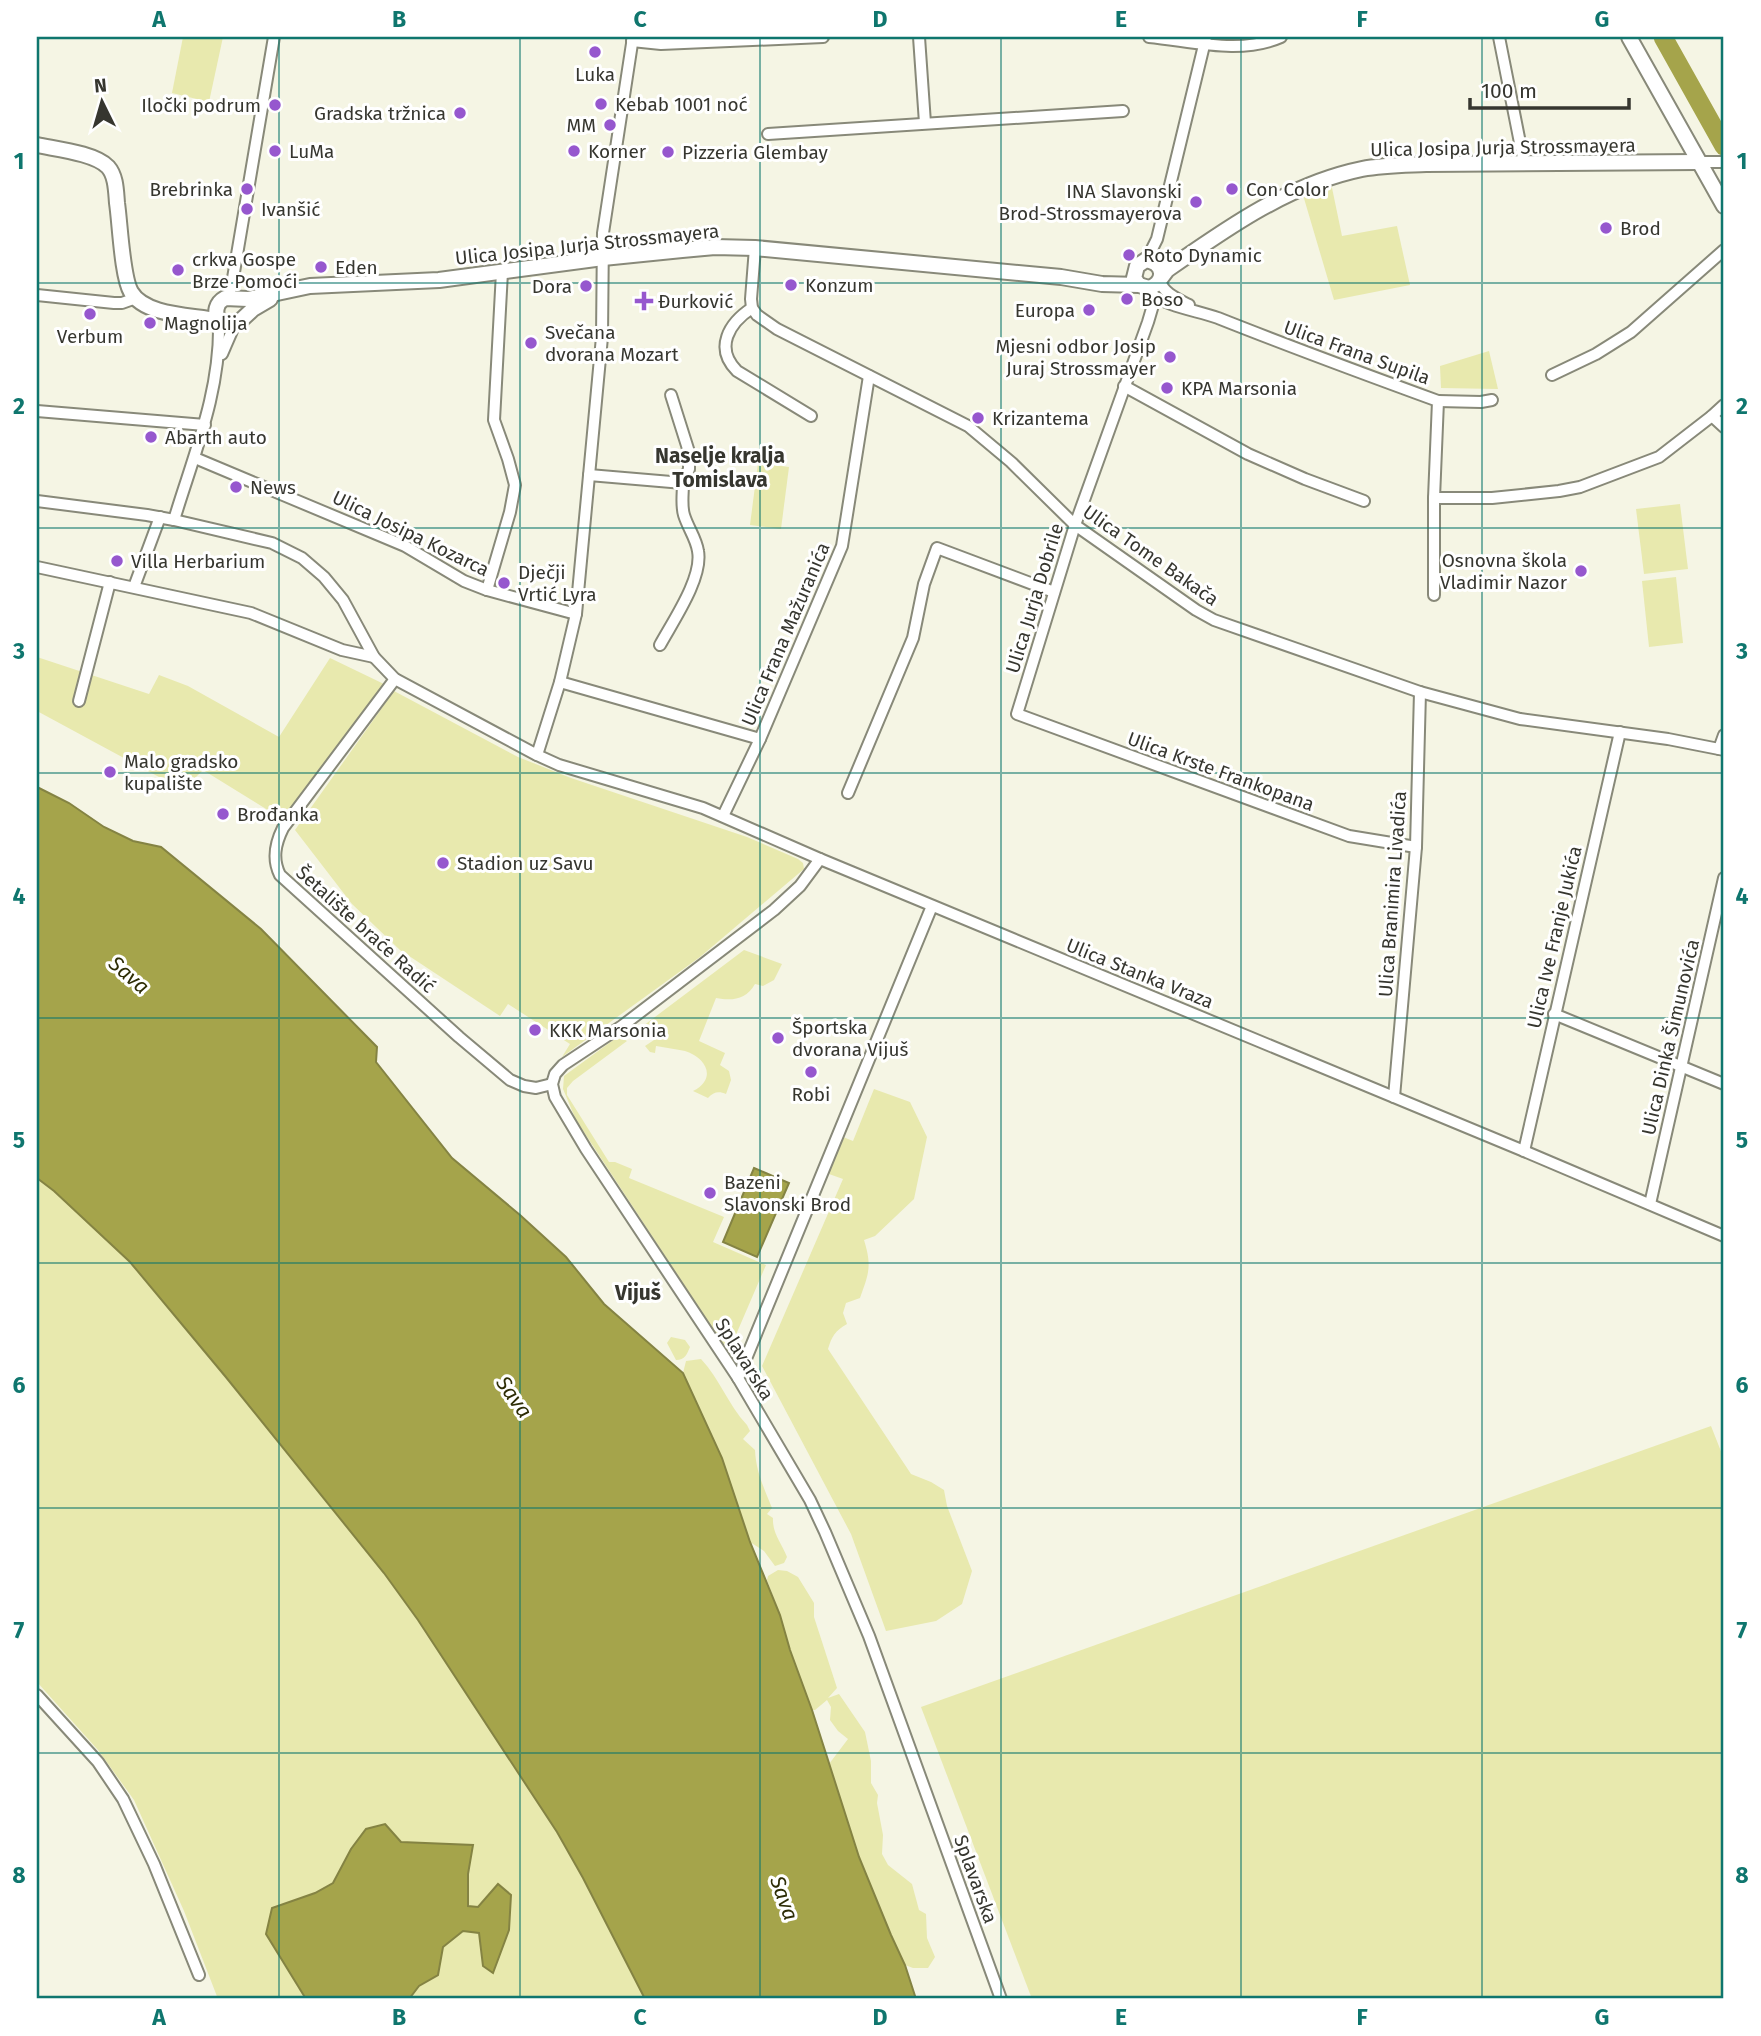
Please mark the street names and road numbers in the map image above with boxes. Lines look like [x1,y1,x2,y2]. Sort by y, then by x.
street label: Ulica Josipa Jurja Strossmayera [1370,134,1636,161]
street label: Ulica Josipa Jurja Strossmayera [454,219,720,270]
street label: Ulica Frana Supila [1281,315,1433,390]
street label: Ulica Josipa Kozarca [329,486,493,581]
street label: Ulica Tome Bakača [1078,500,1223,611]
street label: Ulica Jurja Dobrile [1001,520,1068,676]
street label: Ulica Frana Mažuranića [736,539,835,729]
street label: Ulica Krste Frankopana [1124,727,1317,816]
street label: Ulica Branimira Livadića [1374,790,1411,998]
street label: Ulica Ive Franje Jukića [1522,844,1587,1031]
street label: Šetalište braće Radić [291,861,440,998]
street label: Ulica Stanka Vraza [1063,933,1217,1014]
street label: Ulica Dinka Šimunovića [1637,937,1704,1137]
street label: Splavarska [710,1314,779,1404]
street label: Splavarska [949,1832,1002,1926]

